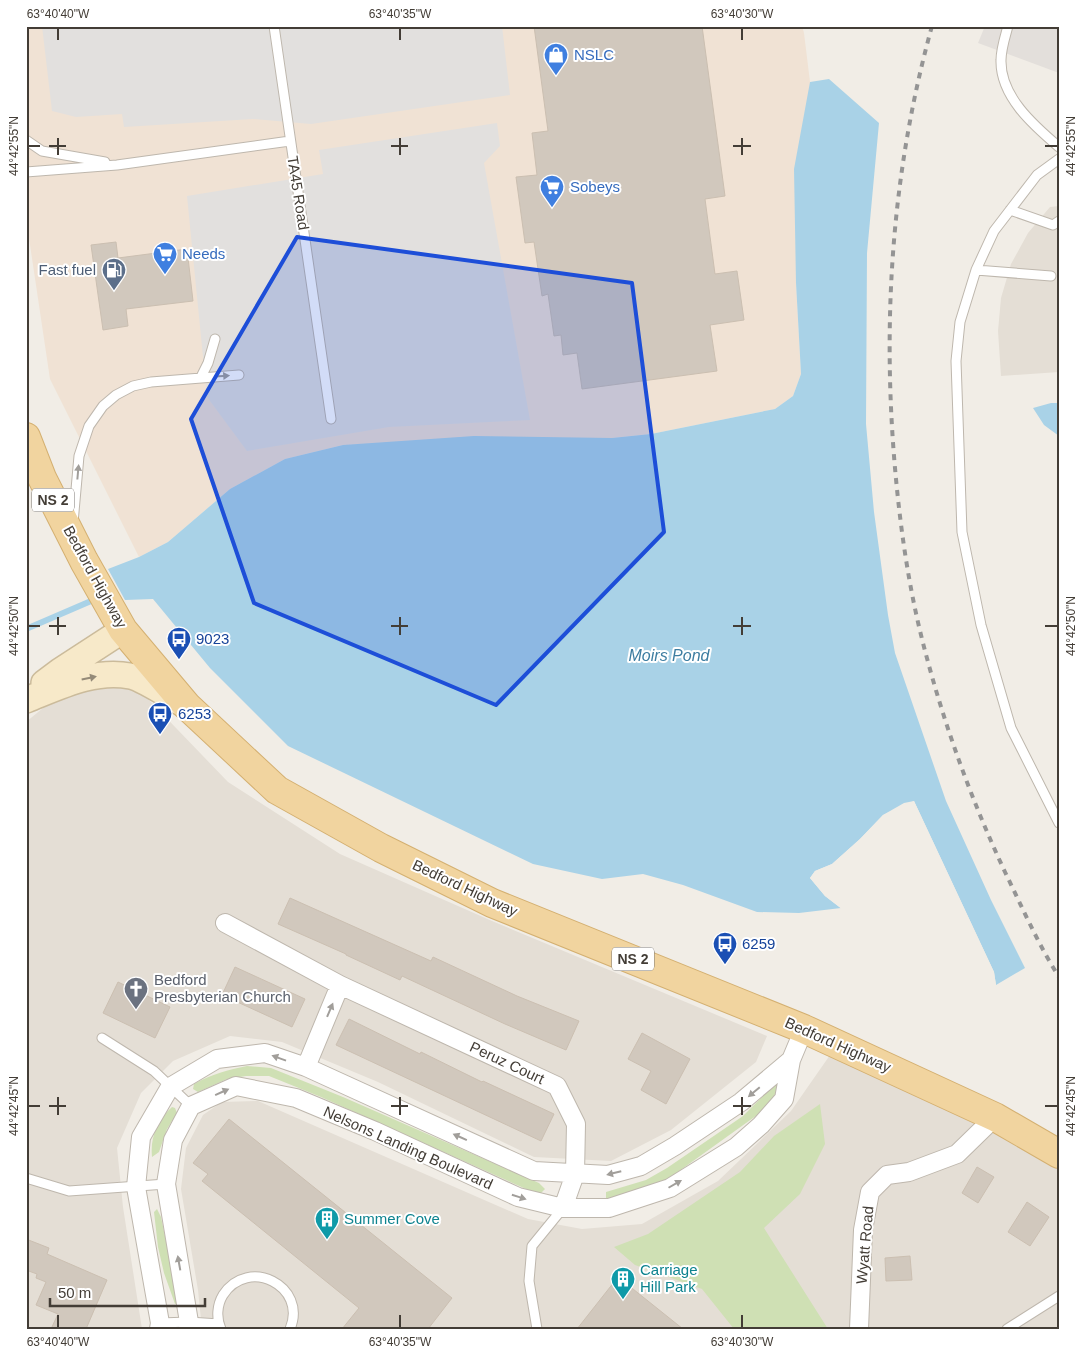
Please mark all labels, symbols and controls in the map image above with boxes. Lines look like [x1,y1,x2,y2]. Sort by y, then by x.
text: 63°40'40"W [27,7,90,21]
text: 63°40'35"W [369,7,432,21]
text: 63°40'30"W [711,7,774,21]
shop icon: NSLC [543,42,569,76]
place label: NSLC [574,46,614,63]
text: 44°42'55"N [7,116,21,176]
text: 44°42'55"N [1064,116,1078,176]
street label: TA45 Road [284,155,313,231]
supermarket icon: Sobeys [539,174,565,208]
place label: Sobeys [570,178,620,195]
supermarket icon: Needs [152,241,178,275]
place label: Needs [182,245,225,262]
fuel station icon: Fast fuel [101,257,127,291]
place label: Fast fuel [38,261,96,278]
one-way arrow [214,372,230,380]
one-way arrow [74,463,82,479]
road number: NS 2 [32,488,74,512]
street label: Bedford Highway [60,523,131,631]
text: 44°42'50"N [7,596,21,656]
text: 44°42'50"N [1064,596,1078,656]
bus stop icon: 9023 [166,626,192,660]
place label: 9023 [196,630,229,647]
water label: Moirs Pond [629,647,711,664]
one-way arrow [81,674,96,682]
bus stop icon: 6253 [147,701,173,735]
place label: 6253 [178,705,211,722]
street label: Bedford Highway [410,856,521,920]
bus stop icon: 6259 [712,931,738,965]
place label: 6259 [742,935,775,952]
road number: NS 2 [612,948,654,971]
place label: Bedford Presbyterian Church [154,971,291,1005]
church icon: Bedford Presbyterian Church [123,976,149,1010]
one-way arrow [326,1003,334,1017]
street label: Bedford Highway [783,1014,894,1076]
street label: Peruz Court [467,1038,548,1088]
one-way arrow [271,1054,286,1062]
text: 44°42'45"N [7,1076,21,1136]
text: 44°42'45"N [1064,1076,1078,1136]
one-way arrow [748,1086,760,1098]
one-way arrow [215,1088,229,1096]
street label: Nelsons Landing Boulevard [321,1102,495,1193]
one-way arrow [453,1133,467,1141]
one-way arrow [607,1169,622,1177]
one-way arrow [669,1180,682,1189]
one-way arrow [511,1193,526,1201]
street label: Wyatt Road [853,1205,876,1285]
building icon: Summer Cove [314,1206,340,1240]
place label: Summer Cove [344,1210,440,1227]
one-way arrow [175,1255,183,1271]
place label: Carriage Hill Park [640,1261,698,1295]
building icon: Carriage Hill Park [610,1266,636,1300]
scale bar [50,1275,205,1307]
text: 50 m [58,1284,91,1301]
text: 63°40'40"W [27,1335,90,1349]
text: 63°40'35"W [369,1335,432,1349]
text: 63°40'30"W [711,1335,774,1349]

